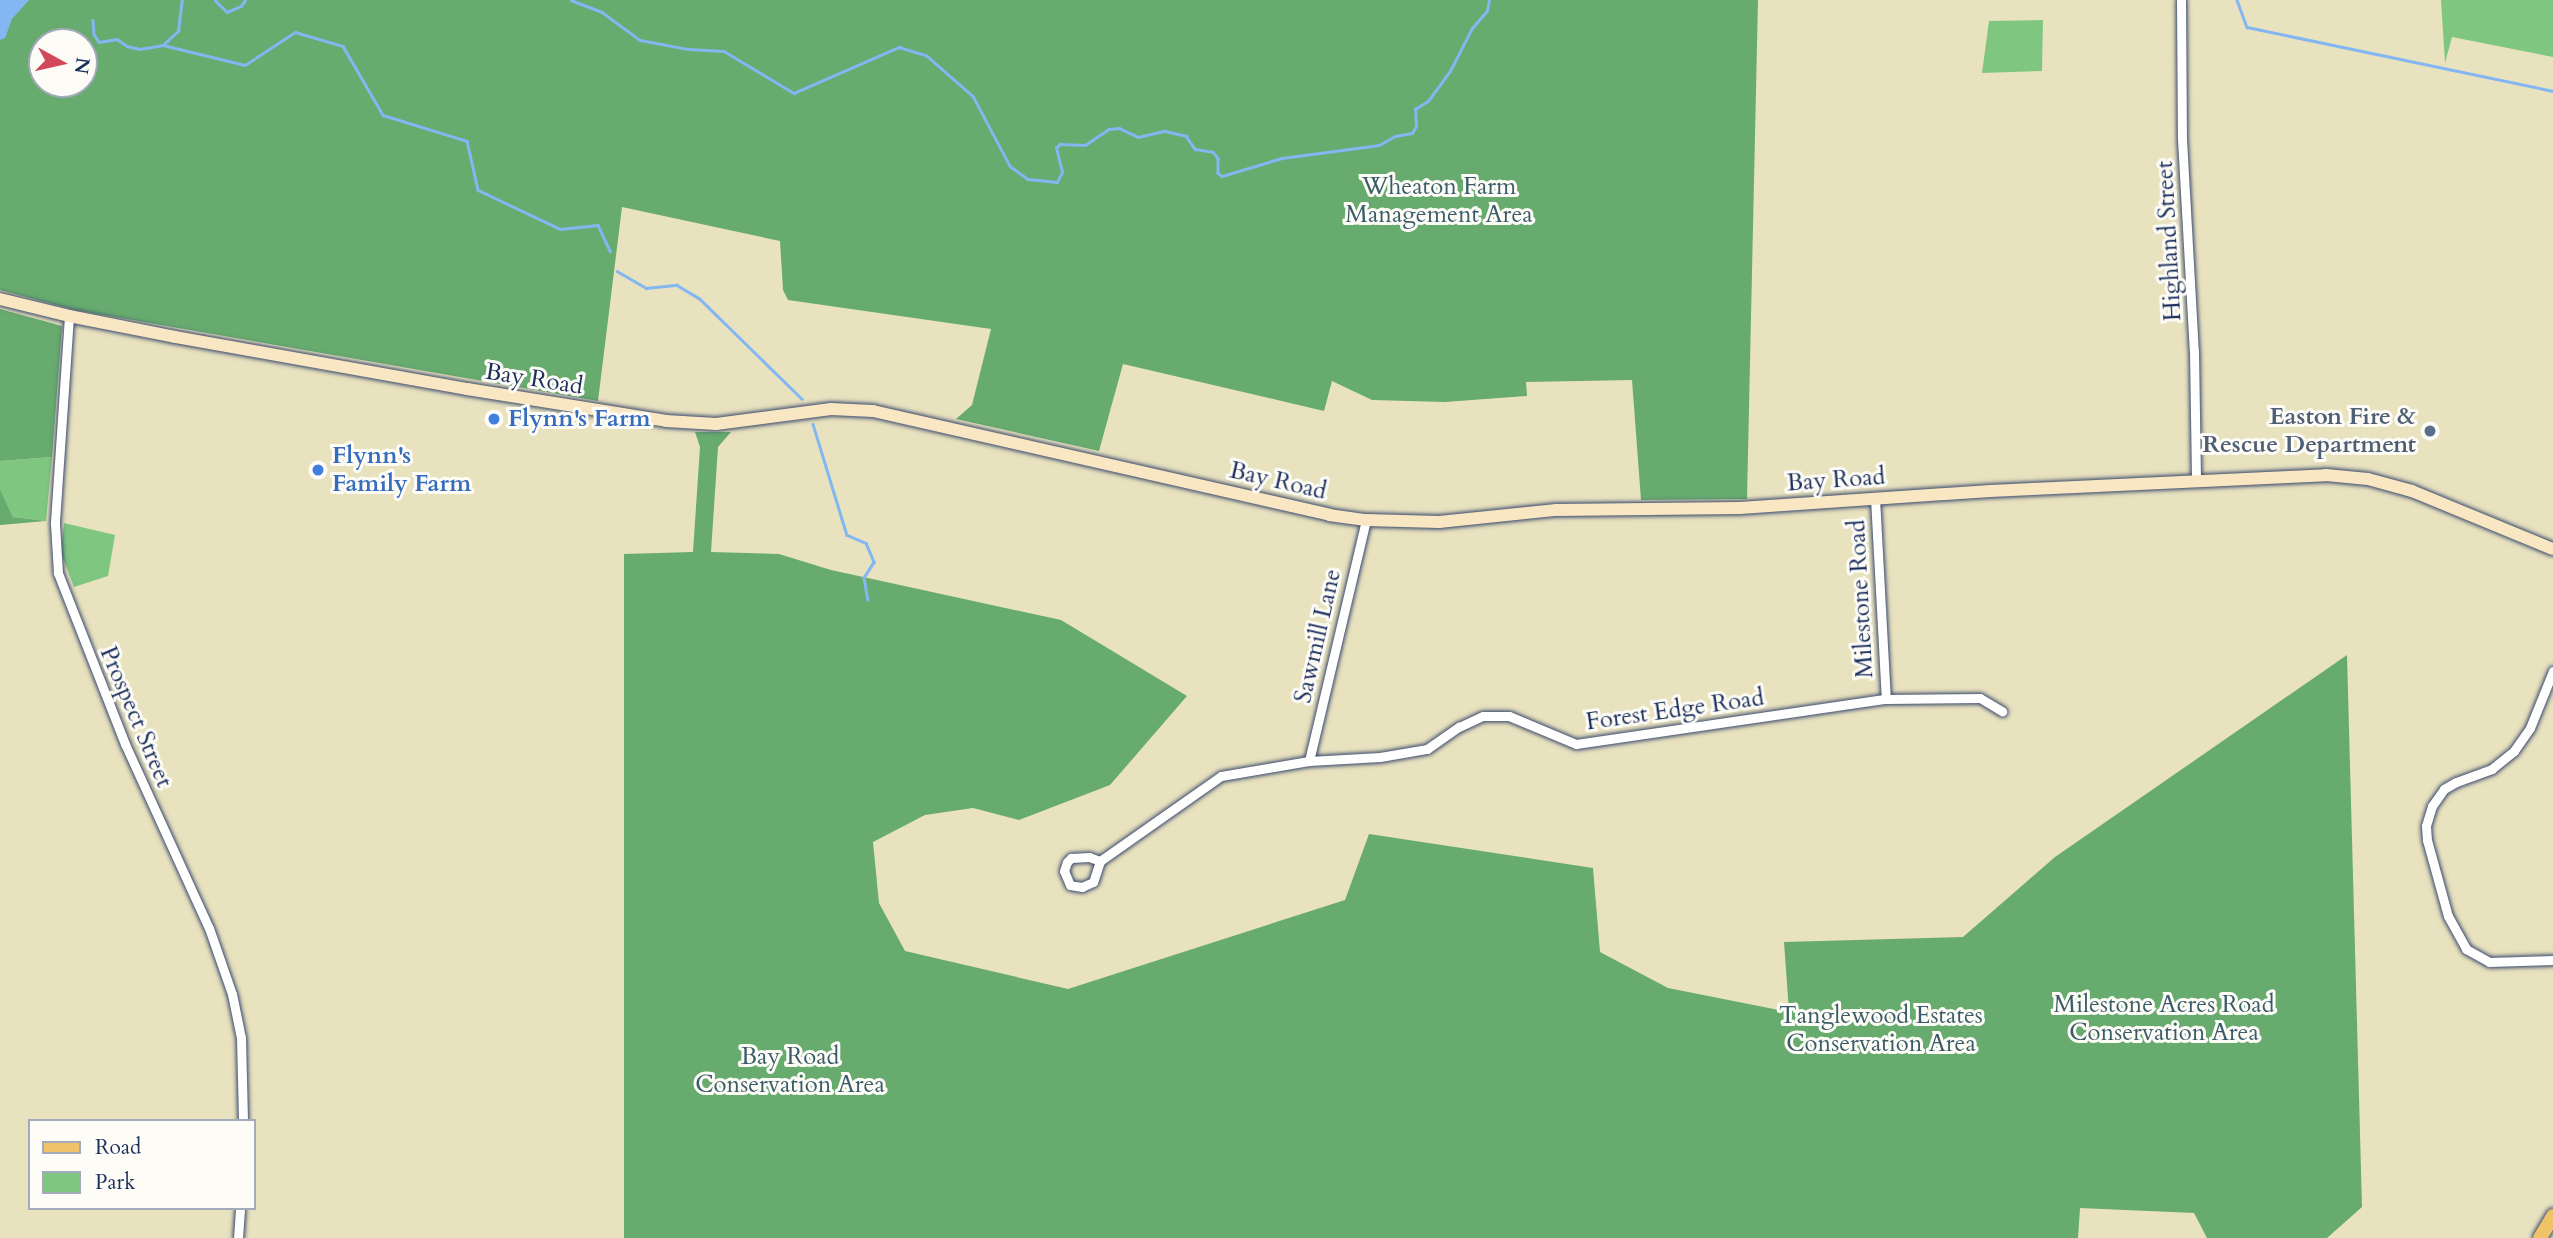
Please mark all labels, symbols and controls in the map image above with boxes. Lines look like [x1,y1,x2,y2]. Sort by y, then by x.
north arrow [28,28,98,98]
text: N [68,56,96,76]
street label: Highland Street [2150,160,2188,322]
park label: Wheaton Farm Management Area [1345,173,1533,229]
street label: Bay Road [483,357,585,401]
place label: Easton Fire & Rescue Department [2202,403,2416,459]
place label: Flynn's Farm [508,405,651,433]
marker: Flynn's Farm [486,411,502,427]
marker: Easton Fire & Rescue Department [2422,423,2438,439]
place label: Flynn's Family Farm [332,442,471,498]
street label: Bay Road [1227,456,1329,506]
marker: Flynn's Family Farm [310,462,326,478]
street label: Bay Road [1786,462,1886,498]
street label: Milestone Road [1842,519,1880,679]
street label: Sawmill Lane [1289,566,1347,706]
street label: Prospect Street [93,642,179,792]
street label: Forest Edge Road [1584,683,1766,737]
park label: Milestone Acres Road Conservation Area [2054,991,2274,1047]
park label: Tanglewood Estates Conservation Area [1779,1002,1983,1058]
park label: Bay Road Conservation Area [695,1043,885,1099]
legend [28,1119,256,1210]
text: Road [95,1133,141,1162]
text: Park [95,1168,135,1197]

